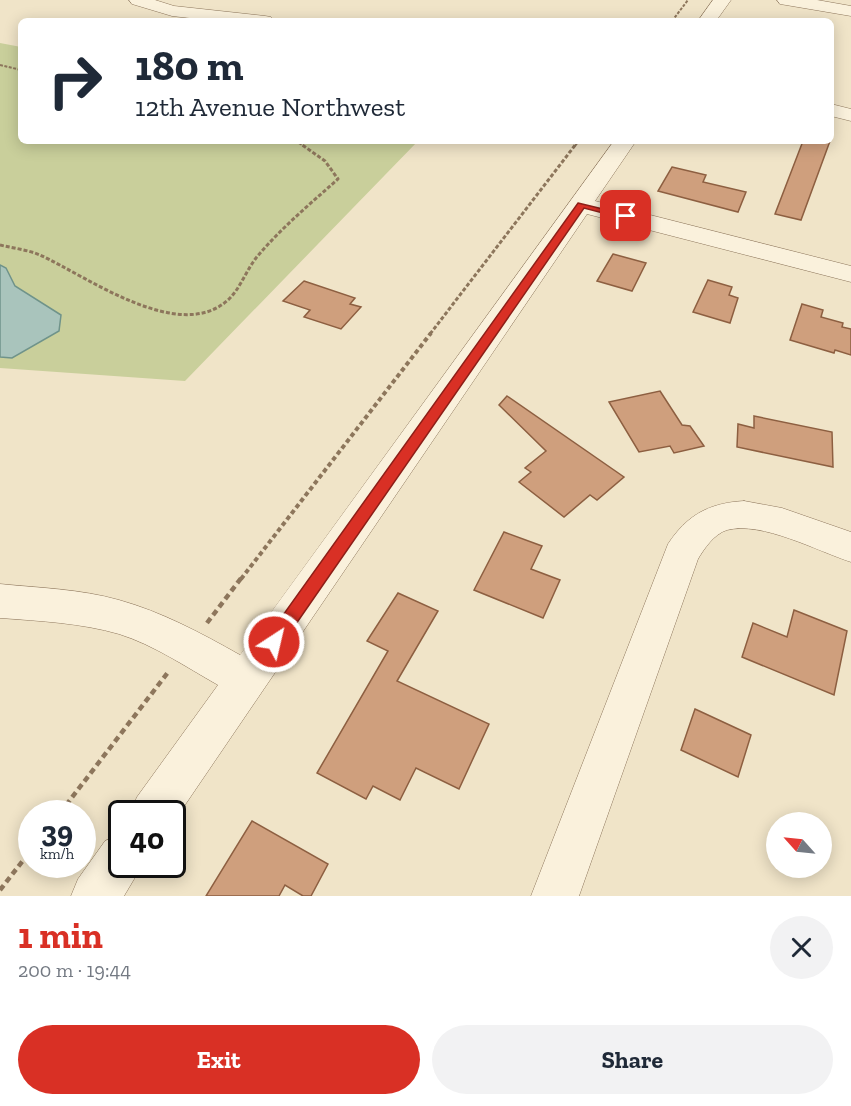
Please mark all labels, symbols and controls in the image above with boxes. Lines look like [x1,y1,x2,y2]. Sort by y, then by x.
text: 180 m [135,40,243,91]
icon: right [36,42,114,120]
text: 12th Avenue Northwest [135,91,405,123]
pin [600,190,651,241]
icon: arrive [609,199,642,232]
position arrow [242,610,306,674]
speed limit sign: 40 [108,800,186,878]
north arrow [766,812,832,878]
map controls [766,812,832,878]
text: 39 [41,814,73,850]
text: km/h [40,845,74,863]
text: 1 min [18,914,103,957]
button: close [770,916,833,979]
text: 200 m · 19:44 [18,958,131,982]
button: Exit [18,1025,420,1094]
button: Share [432,1025,833,1094]

